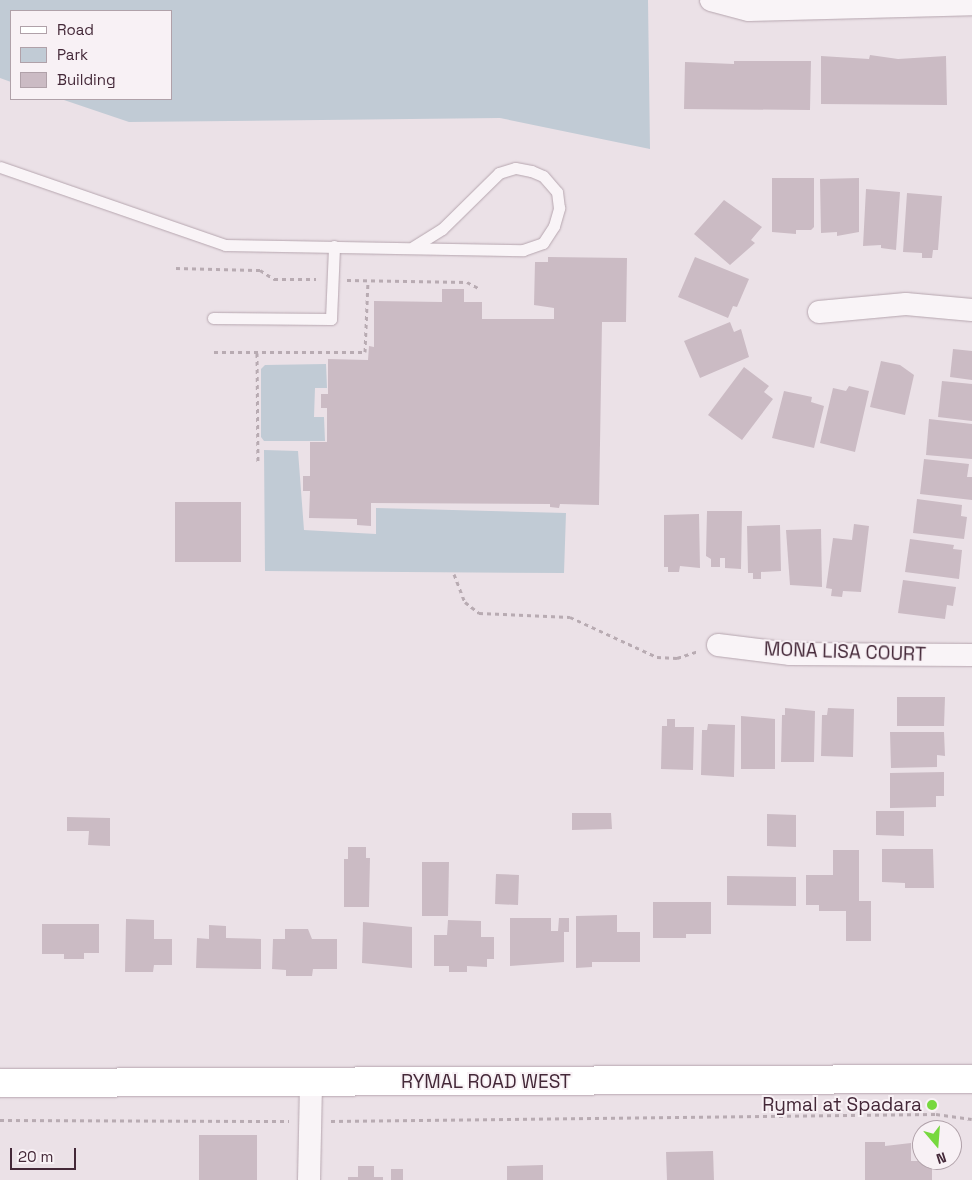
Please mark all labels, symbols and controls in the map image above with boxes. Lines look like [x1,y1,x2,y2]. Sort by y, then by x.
legend [10,10,172,100]
text: Road [57,20,94,39]
text: Park [57,45,88,64]
text: Building [57,70,116,89]
street label: MONA LISA COURT [763,638,927,666]
street label: RYMAL ROAD WEST [401,1071,571,1093]
place label: Rymal at Spadara [762,1094,922,1116]
marker: Rymal at Spadara [926,1099,938,1111]
north arrow [912,1120,962,1170]
scale bar [12,1138,79,1170]
text: 20 m [18,1147,53,1166]
text: N [934,1148,949,1168]

